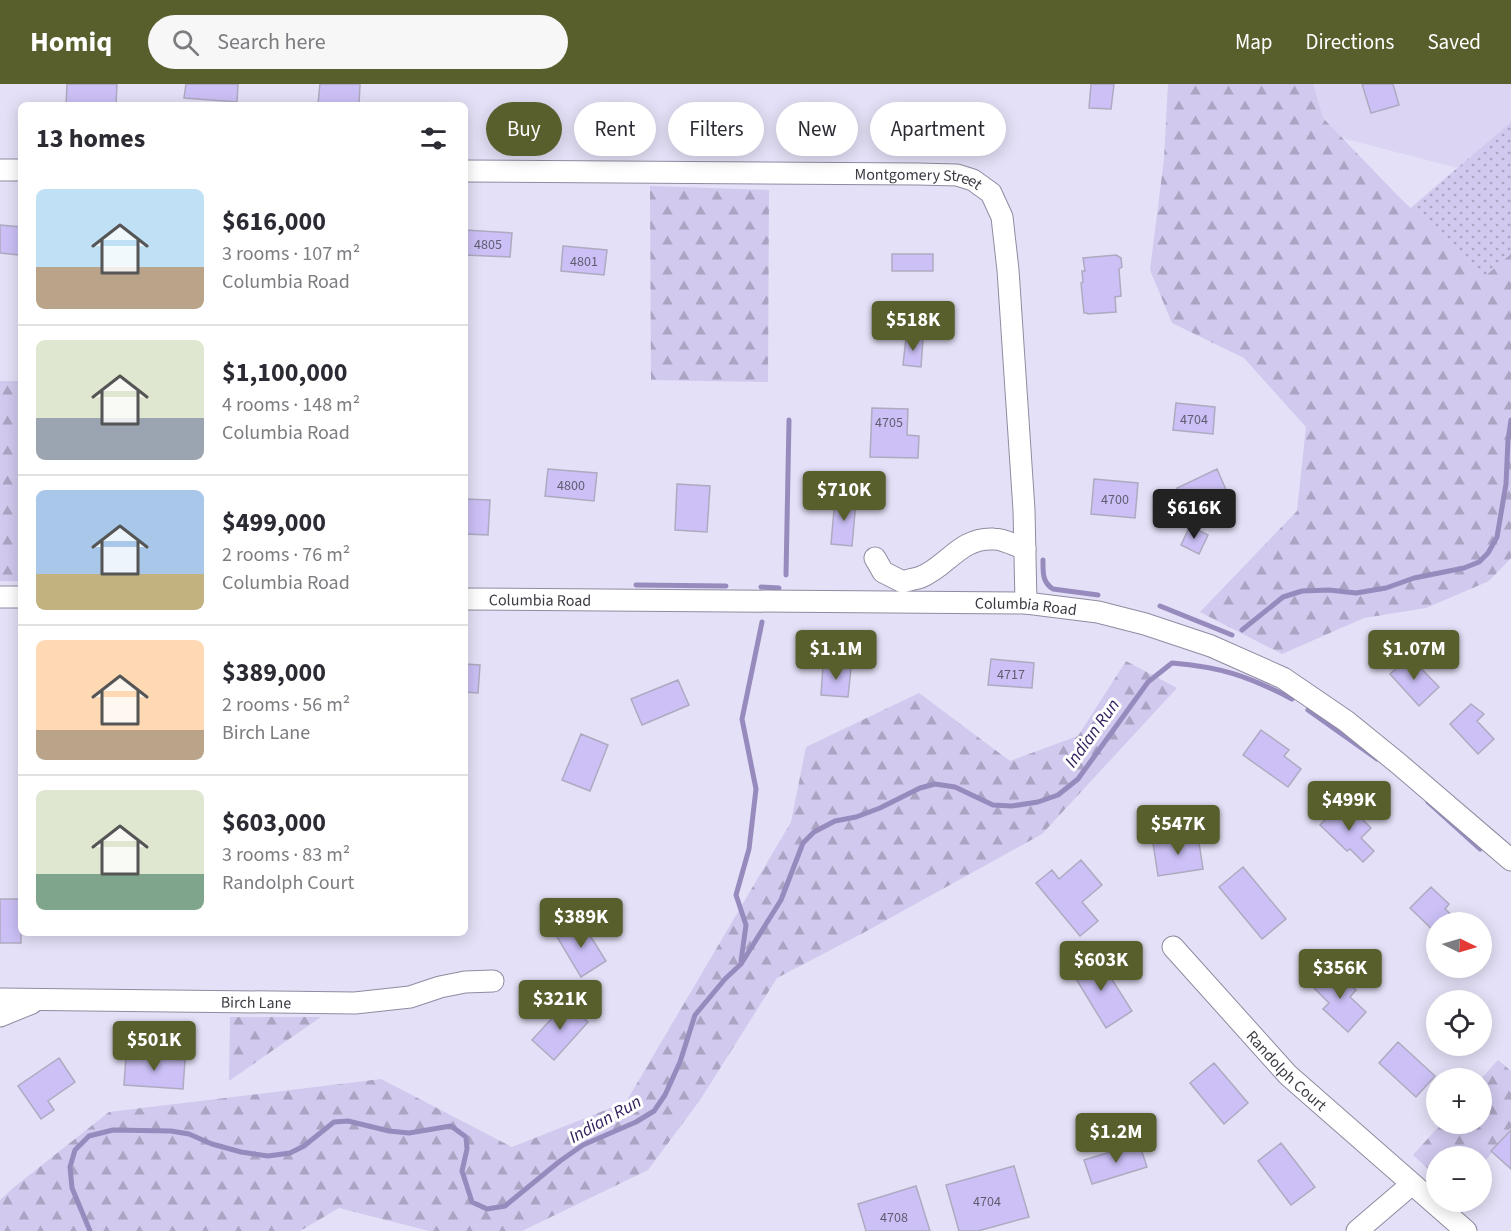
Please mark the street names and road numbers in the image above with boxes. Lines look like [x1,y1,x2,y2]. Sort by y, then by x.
street label: Montgomery Street [854,164,987,196]
street label: Columbia Road [489,589,591,612]
street label: Columbia Road [975,593,1078,621]
street label: Birch Lane [221,991,291,1014]
street label: Randolph Court [1241,1026,1332,1117]

